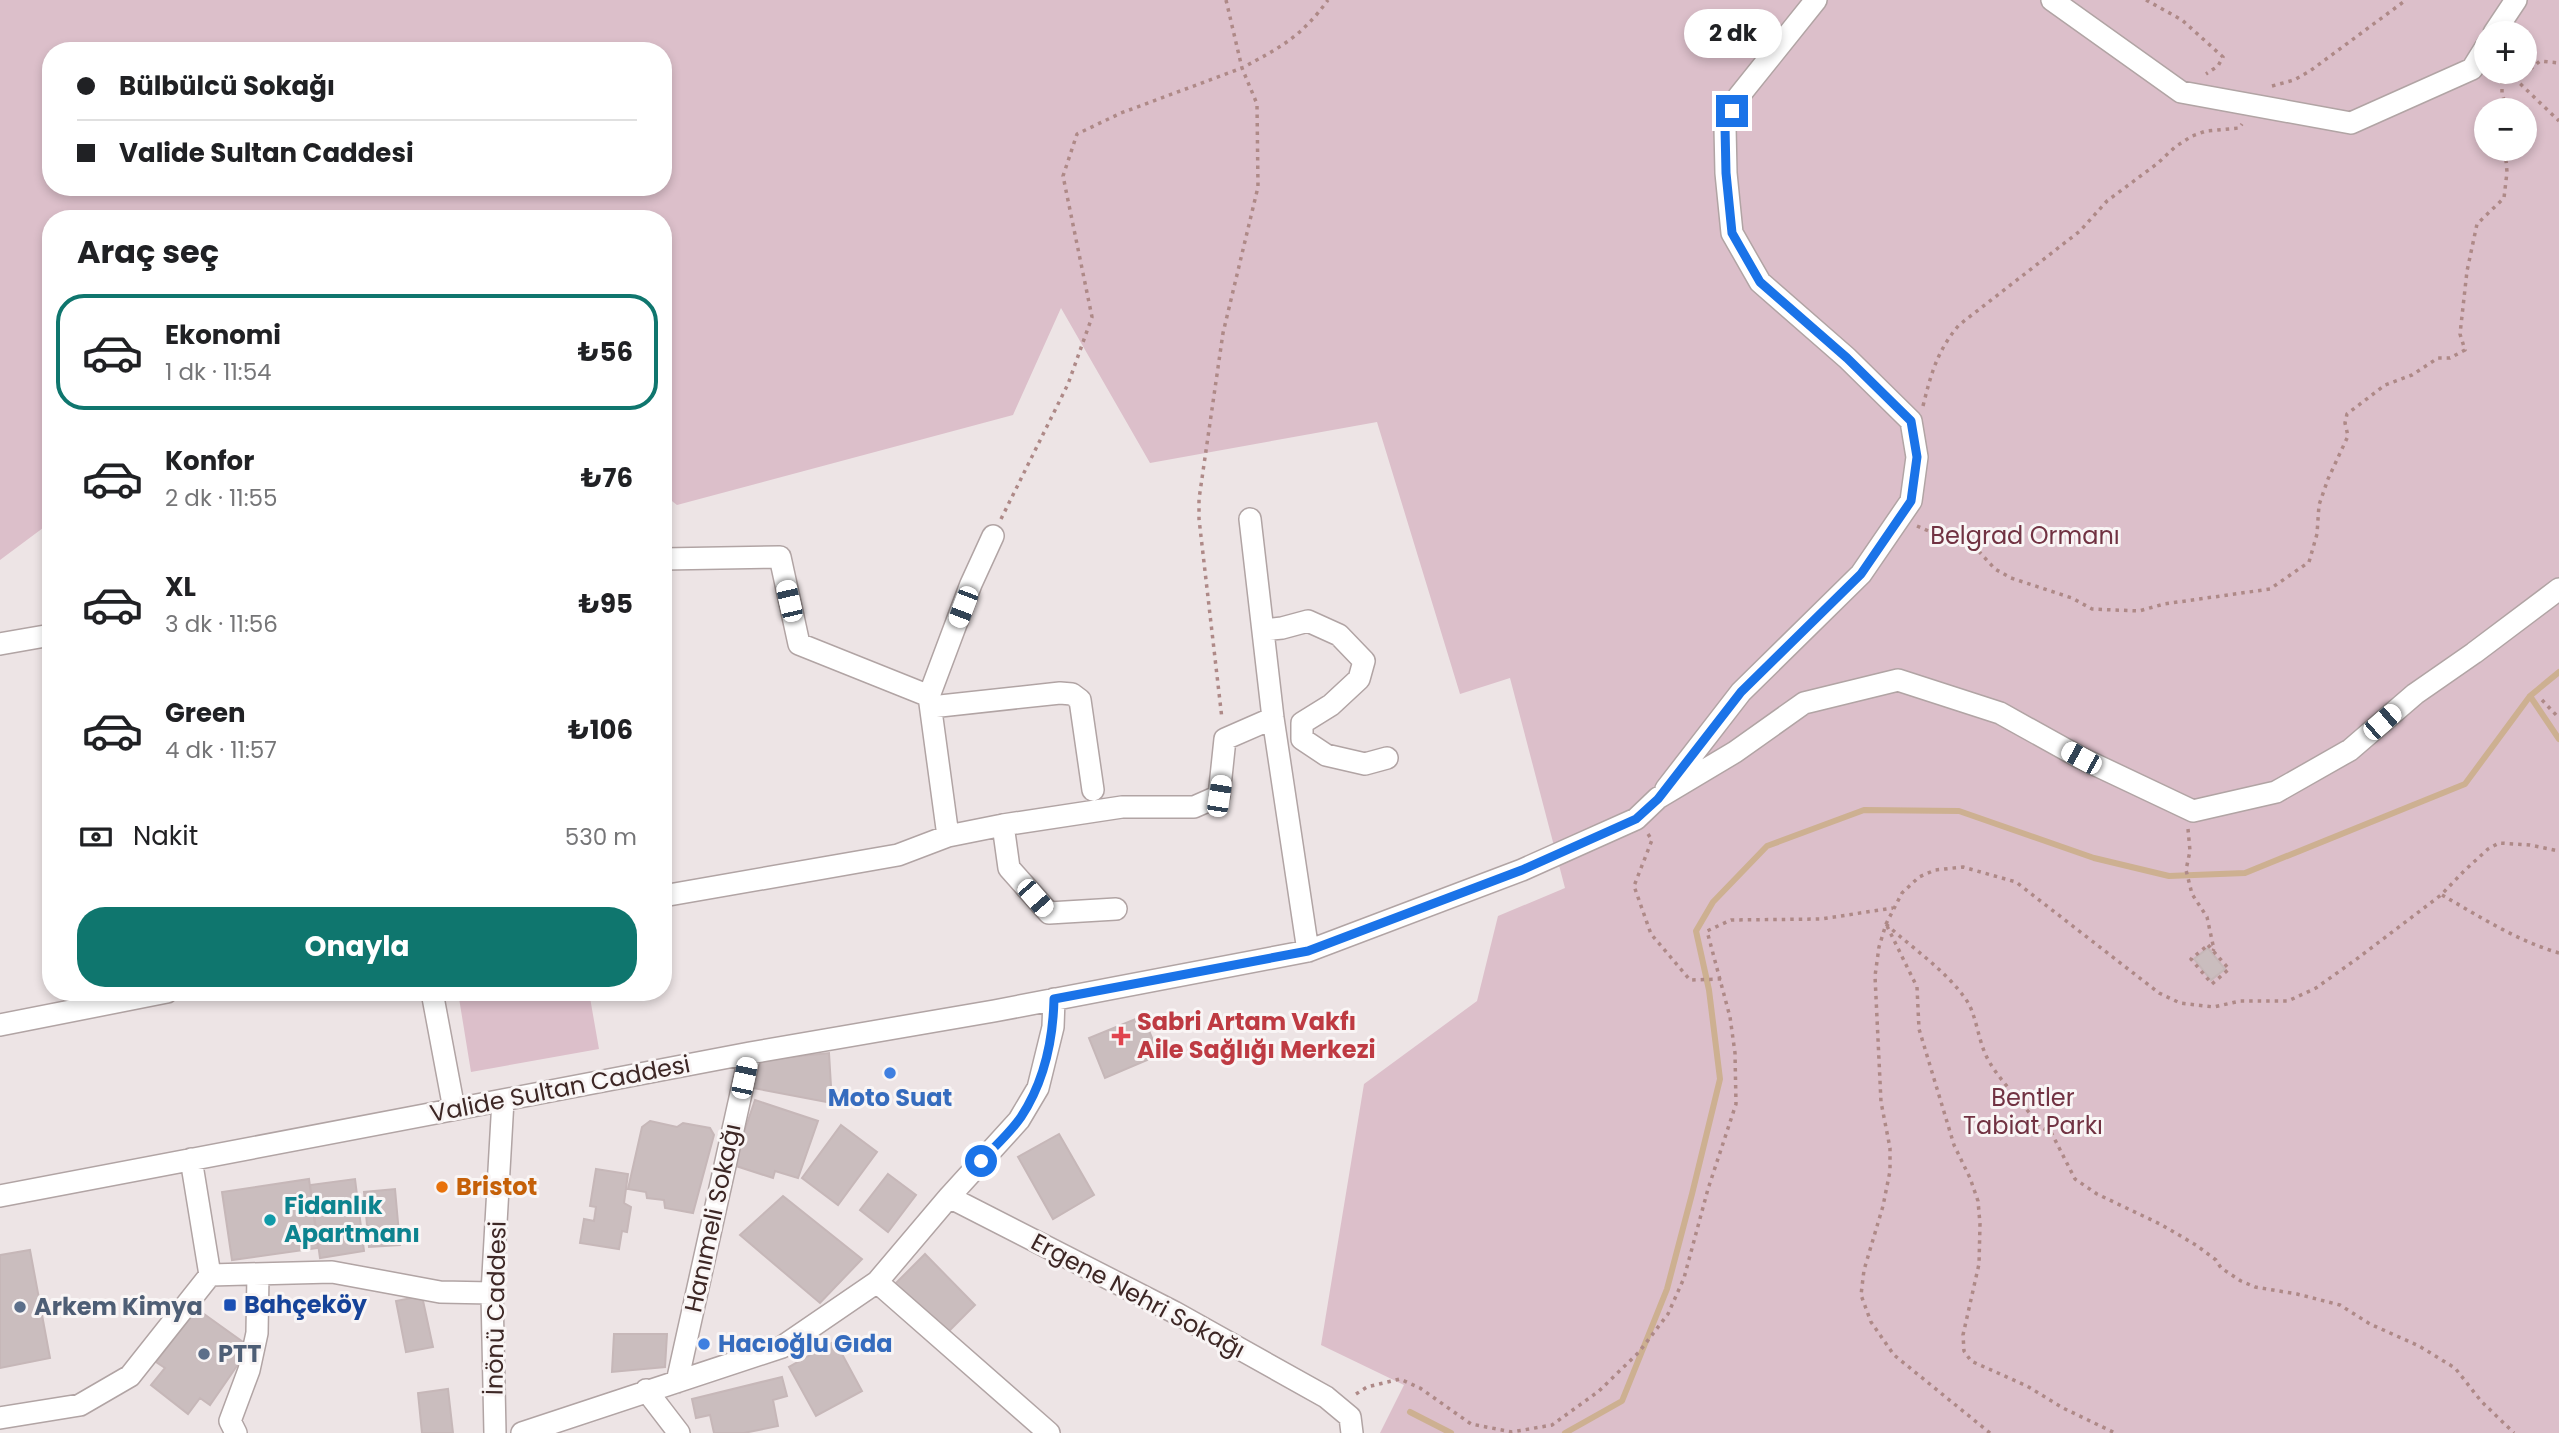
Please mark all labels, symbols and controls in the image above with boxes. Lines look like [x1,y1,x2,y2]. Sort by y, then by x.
callout: 2 dk [1683,10,1781,58]
text: 2 dk [1709,17,1757,49]
map controls [2474,21,2537,161]
button: + [2474,21,2537,84]
text: Bülbülcü Sokağı [119,68,335,104]
route end [1716,95,1748,127]
button: − [2474,98,2537,161]
text: Valide Sultan Caddesi [119,135,414,171]
text: Araç seç [77,229,219,274]
text: Ekonomi [165,317,281,353]
icon: car [81,321,144,384]
text: ₺56 [578,334,633,370]
text: 1 dk · 11:54 [165,356,272,388]
text: Konfor [165,443,254,479]
icon: car [81,447,144,510]
text: ₺76 [581,460,633,496]
text: 2 dk · 11:55 [165,482,277,514]
park label: Belgrad Ormanı [1930,519,2120,552]
text: XL [165,569,196,605]
icon: car [81,573,144,636]
car [775,578,804,624]
car [946,584,981,630]
text: ₺95 [578,586,633,622]
text: 3 dk · 11:56 [165,608,278,640]
text: Green [165,695,246,731]
icon: car [81,699,144,762]
car [2360,700,2405,744]
text: ₺106 [568,712,633,748]
text: 4 dk · 11:57 [165,734,277,766]
car [2058,739,2105,777]
car [1206,774,1233,818]
icon: cash [77,818,115,856]
text: Nakit [133,818,198,854]
text: 530 m [565,821,637,853]
car [1014,875,1057,921]
button: Onayla [77,907,637,987]
place label: Sabri Artam Vakfı Aile Sağlığı Merkezi [1137,1005,1376,1066]
marker: Sabri Artam Vakfı Aile Sağlığı Merkezi [1111,1026,1131,1046]
street label: Valide Sultan Caddesi [427,1047,693,1130]
car [730,1055,759,1101]
marker: Moto Suat [882,1065,898,1081]
place label: Moto Suat [828,1081,952,1114]
park label: Bentler Tabiat Parkı [1963,1081,2103,1142]
street label: Hanımeli Sokağı [676,1121,749,1315]
route start [965,1145,997,1177]
place label: Bristot [456,1170,537,1203]
marker: Bristot [434,1179,450,1195]
place label: Fidanlık Apartmanı [284,1189,420,1250]
marker: Fidanlık Apartmanı [262,1212,278,1228]
street label: İnönü Caddesi [477,1221,514,1395]
street label: Ergene Nehri Sokağı [1026,1225,1251,1366]
place label: Bahçeköy [244,1288,368,1321]
place label: Arkem Kimya [34,1290,203,1323]
marker: Bahçeköy [222,1297,238,1313]
marker: Arkem Kimya [12,1299,28,1315]
place label: Hacıoğlu Gıda [718,1327,893,1360]
marker: Hacıoğlu Gıda [696,1336,712,1352]
place label: PTT [218,1337,261,1370]
marker: PTT [196,1346,212,1362]

